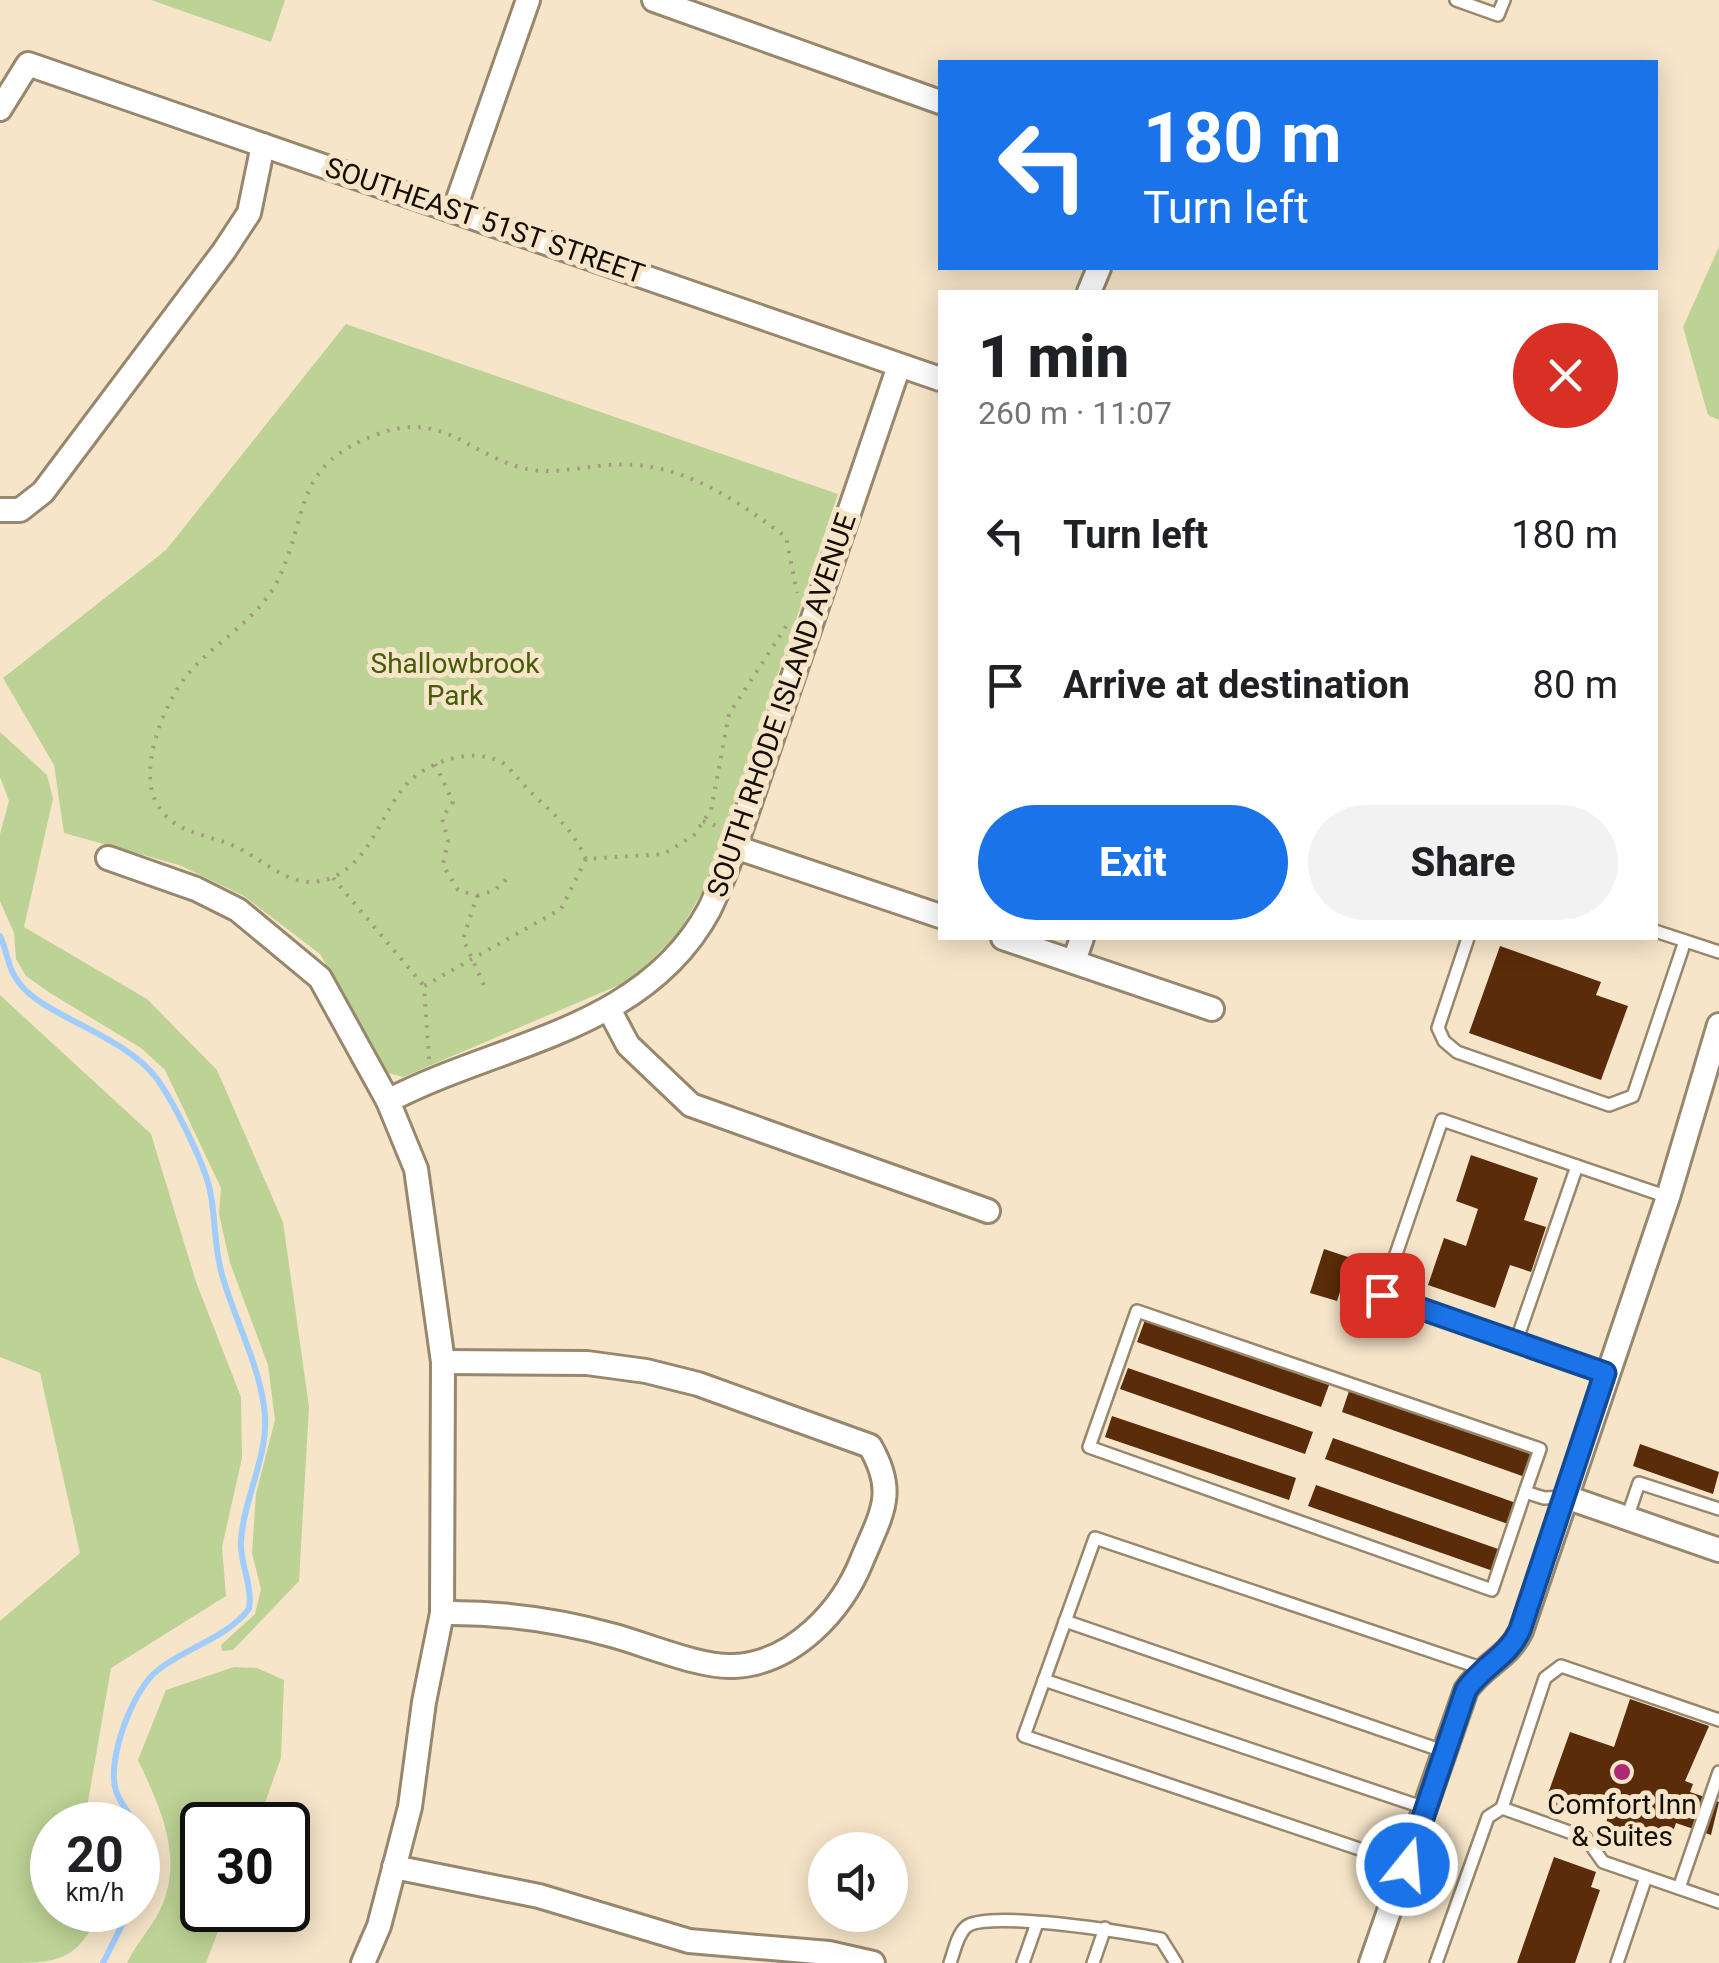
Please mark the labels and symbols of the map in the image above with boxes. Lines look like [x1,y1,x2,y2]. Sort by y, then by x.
street label: SOUTHEAST 51ST STREET [321,150,649,291]
street label: SOUTH RHODE ISLAND AVENUE [700,509,863,901]
park label: Shallowbrook Park [371,647,540,712]
pin [1340,1253,1425,1338]
marker: Comfort Inn & Suites [1611,1761,1633,1783]
place label: Comfort Inn & Suites [1547,1788,1697,1853]
speed limit sign: 30 [180,1802,310,1932]
position arrow [1355,1813,1459,1917]

